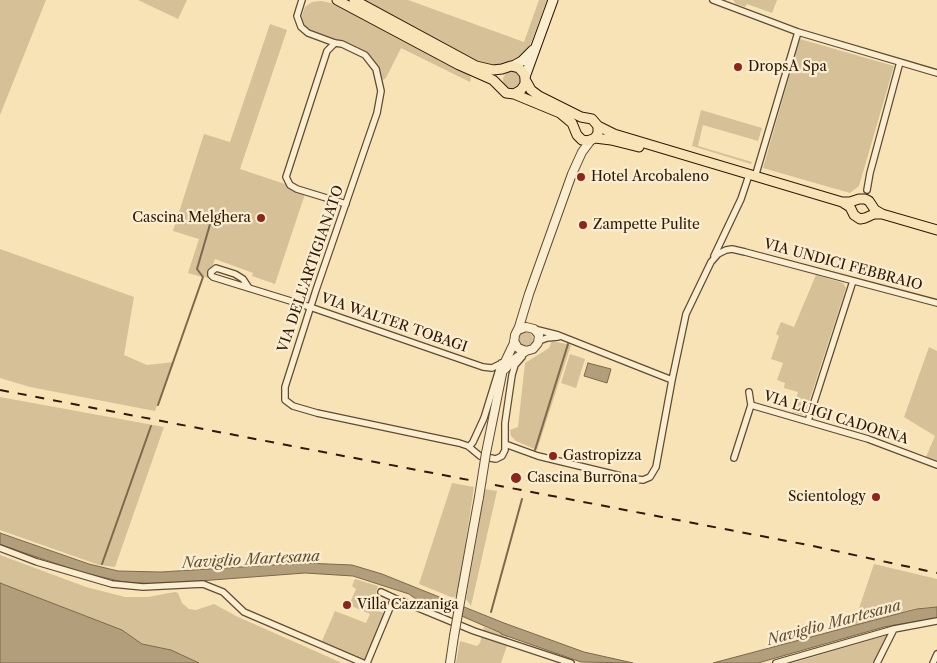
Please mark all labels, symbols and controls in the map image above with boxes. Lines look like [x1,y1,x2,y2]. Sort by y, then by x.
place label: DropsA Spa [748,59,827,75]
marker: DropsA Spa [732,61,744,73]
place label: Hotel Arcobaleno [591,169,709,185]
marker: Hotel Arcobaleno [575,171,587,183]
street label: VIA DELL'ARTIGIANATO [274,183,348,355]
place label: Cascina Melghera [132,210,251,226]
marker: Cascina Melghera [255,212,267,224]
place label: Zampette Pulite [593,217,700,233]
marker: Zampette Pulite [577,219,589,231]
street label: VIA UNDICI FEBBRAIO [762,236,924,294]
street label: VIA WALTER TOBAGI [318,290,470,356]
street label: VIA LUIGI CADORNA [761,388,911,448]
place label: Gastropizza [563,448,642,464]
marker: Gastropizza [547,450,559,462]
place label: Cascina Burrona [527,470,638,486]
marker: Cascina Burrona [509,471,523,485]
place label: Scientology [788,489,866,505]
marker: Scientology [870,491,882,503]
water label: Naviglio Martesana [182,547,320,573]
water label: Naviglio Martesana [765,596,903,650]
place label: Villa Cazzaniga [357,597,459,613]
marker: Villa Cazzaniga [341,599,353,611]

